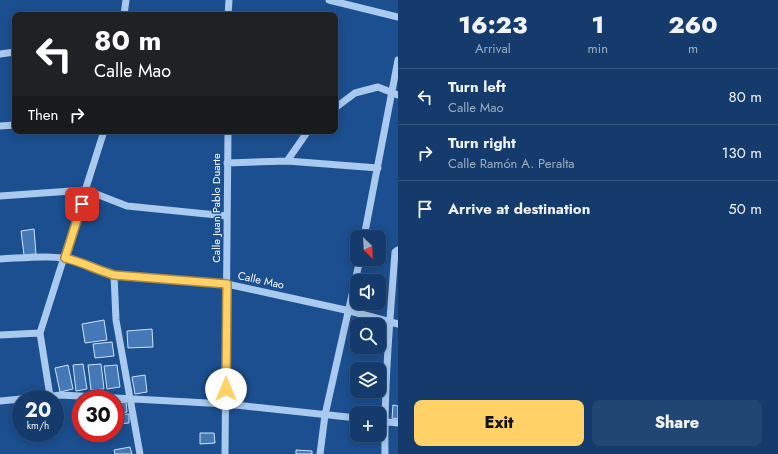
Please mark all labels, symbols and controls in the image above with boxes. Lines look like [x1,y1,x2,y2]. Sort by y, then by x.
text: 16:23 [458,7,527,42]
text: 1 [591,7,604,42]
text: 260 [668,7,718,42]
text: 80 m [94,20,161,61]
icon: left [28,28,80,80]
text: Arrival [475,39,511,58]
text: min [588,39,608,58]
text: m [688,39,698,58]
text: Calle Mao [94,58,171,84]
text: Turn left [448,76,506,98]
icon: left [414,86,436,108]
text: 80 m [729,86,762,108]
text: Calle Mao [448,98,504,117]
text: Then [28,104,58,126]
icon: right [66,104,88,126]
text: Turn right [448,132,516,154]
icon: right [414,142,436,164]
text: 130 m [722,142,762,164]
street label: Calle Juan Pablo Duarte [208,153,224,263]
text: Calle Ramón A. Peralta [448,154,575,173]
pin [65,187,99,221]
icon: arrive [71,193,93,215]
icon: arrive [414,198,436,220]
text: Arrive at destination [448,198,590,220]
text: 50 m [728,198,762,220]
north arrow [350,230,386,266]
map controls [350,230,386,442]
street label: Calle Mao [236,267,286,293]
button: sound [350,274,386,310]
button: search [350,318,386,354]
button: layers [350,362,386,398]
position arrow [205,368,247,410]
speed limit sign: 30 [72,390,124,442]
text: 20 [25,396,51,425]
button: Exit [414,400,584,446]
button: Share [592,400,762,446]
button: + [350,406,386,442]
text: km/h [27,418,49,433]

